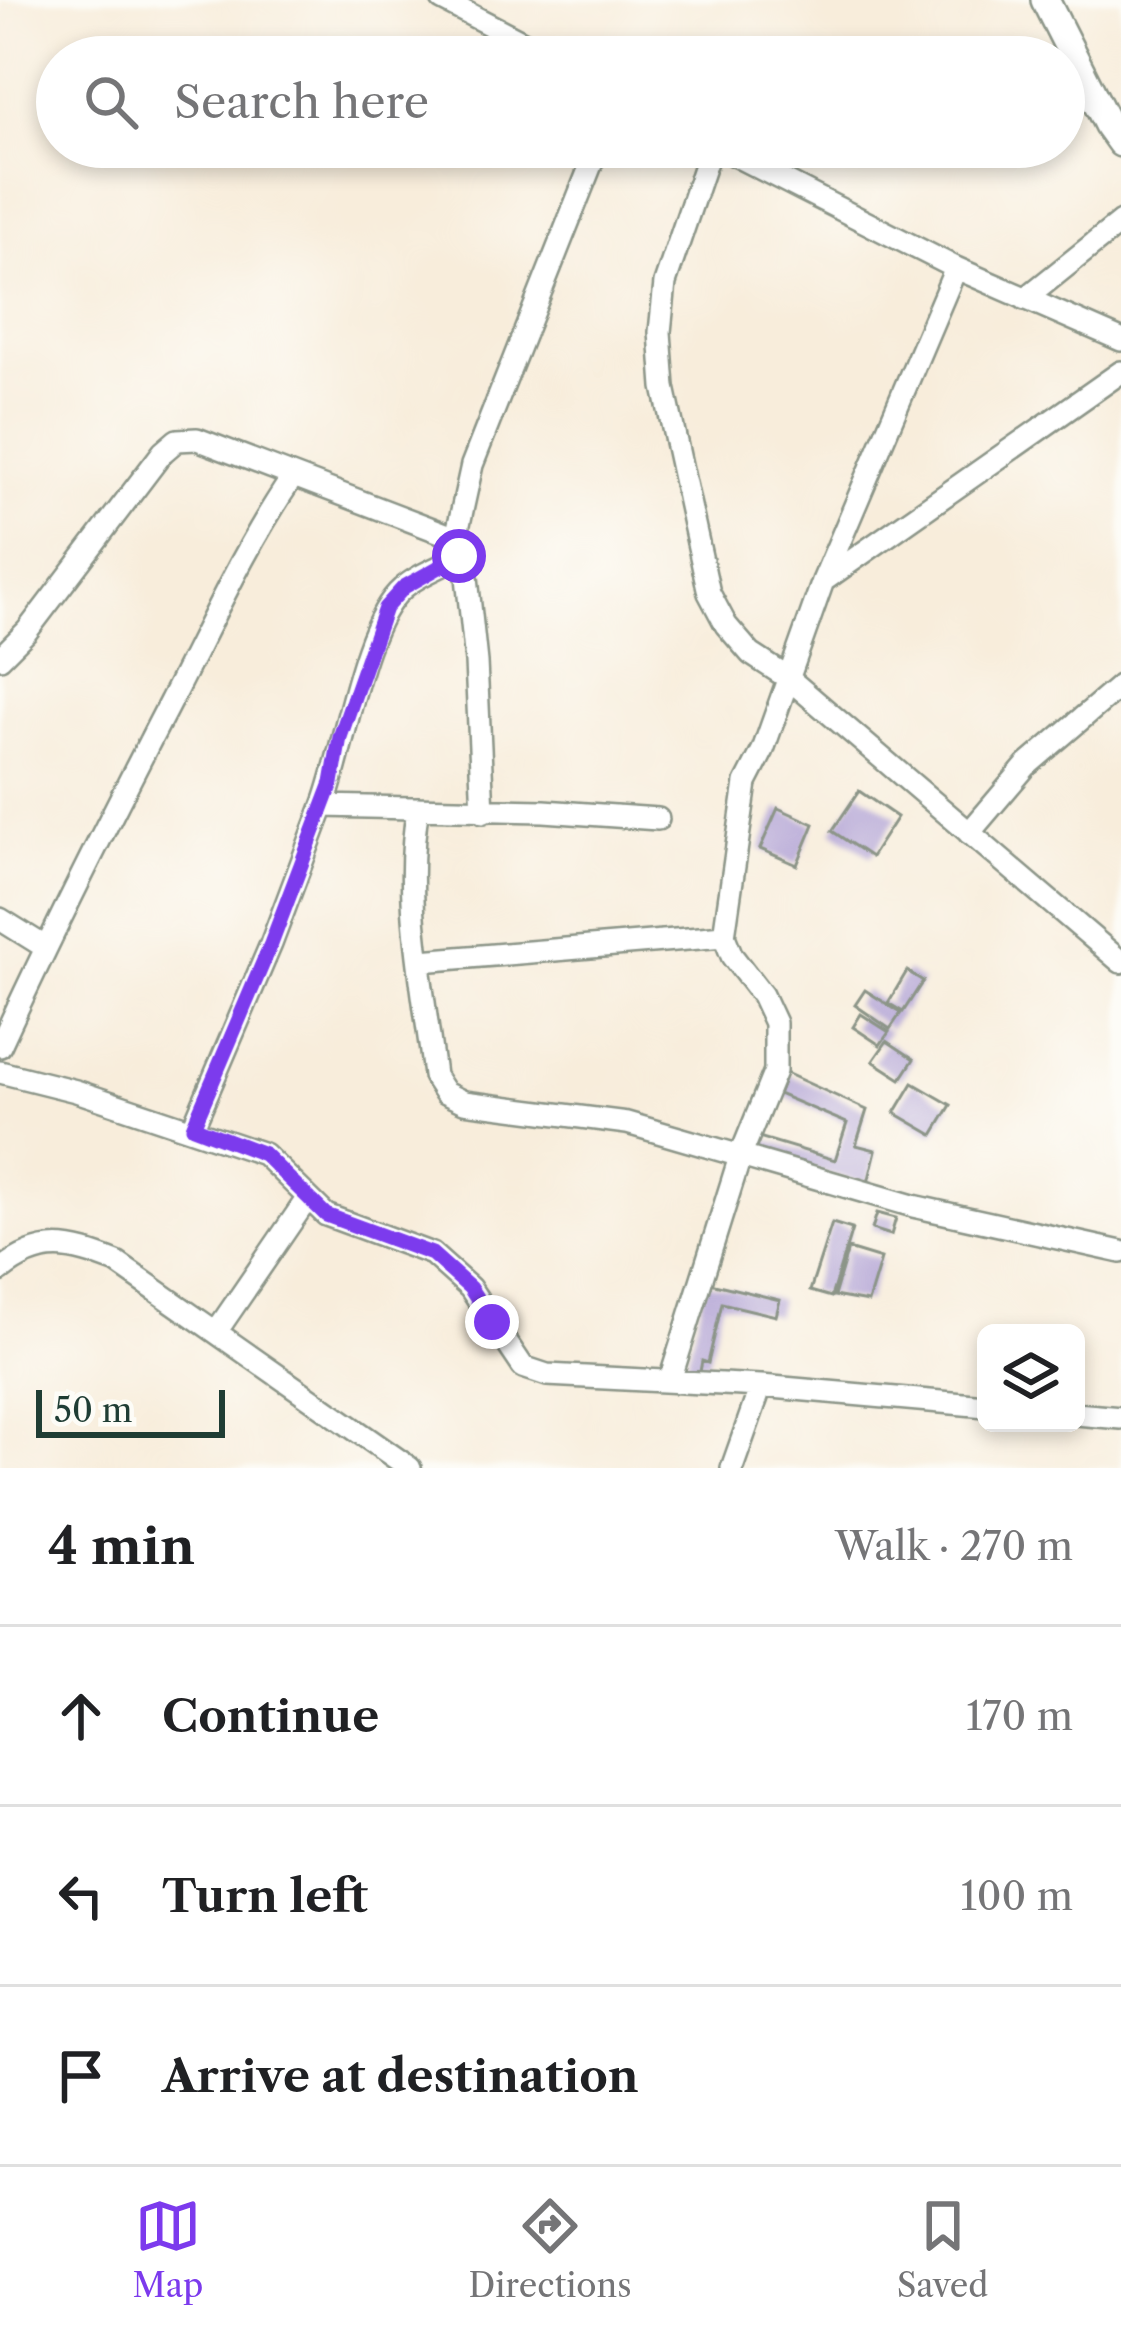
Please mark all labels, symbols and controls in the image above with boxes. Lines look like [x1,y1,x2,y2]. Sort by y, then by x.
search box [36,36,1085,168]
icon: search [78,69,144,135]
text: Search here [174,74,429,130]
route start [432,529,486,583]
route end [465,1295,519,1349]
map controls [977,1324,1085,1432]
button: layers [977,1324,1085,1432]
scale bar [36,1384,225,1437]
text: 50 m [54,1390,132,1431]
text: 4 min [48,1515,195,1577]
text: Walk · 270 m [835,1522,1073,1570]
icon: ahead [48,1683,114,1749]
text: Continue [162,1688,379,1744]
text: 170 m [966,1692,1073,1740]
icon: left [48,1863,114,1929]
text: Turn left [162,1868,368,1924]
text: 100 m [960,1872,1073,1920]
icon: arrive [48,2043,114,2109]
text: Arrive at destination [162,2048,639,2104]
tab: Map [133,2193,203,2306]
tab: Directions [469,2193,632,2306]
tab: Saved [897,2193,988,2306]

